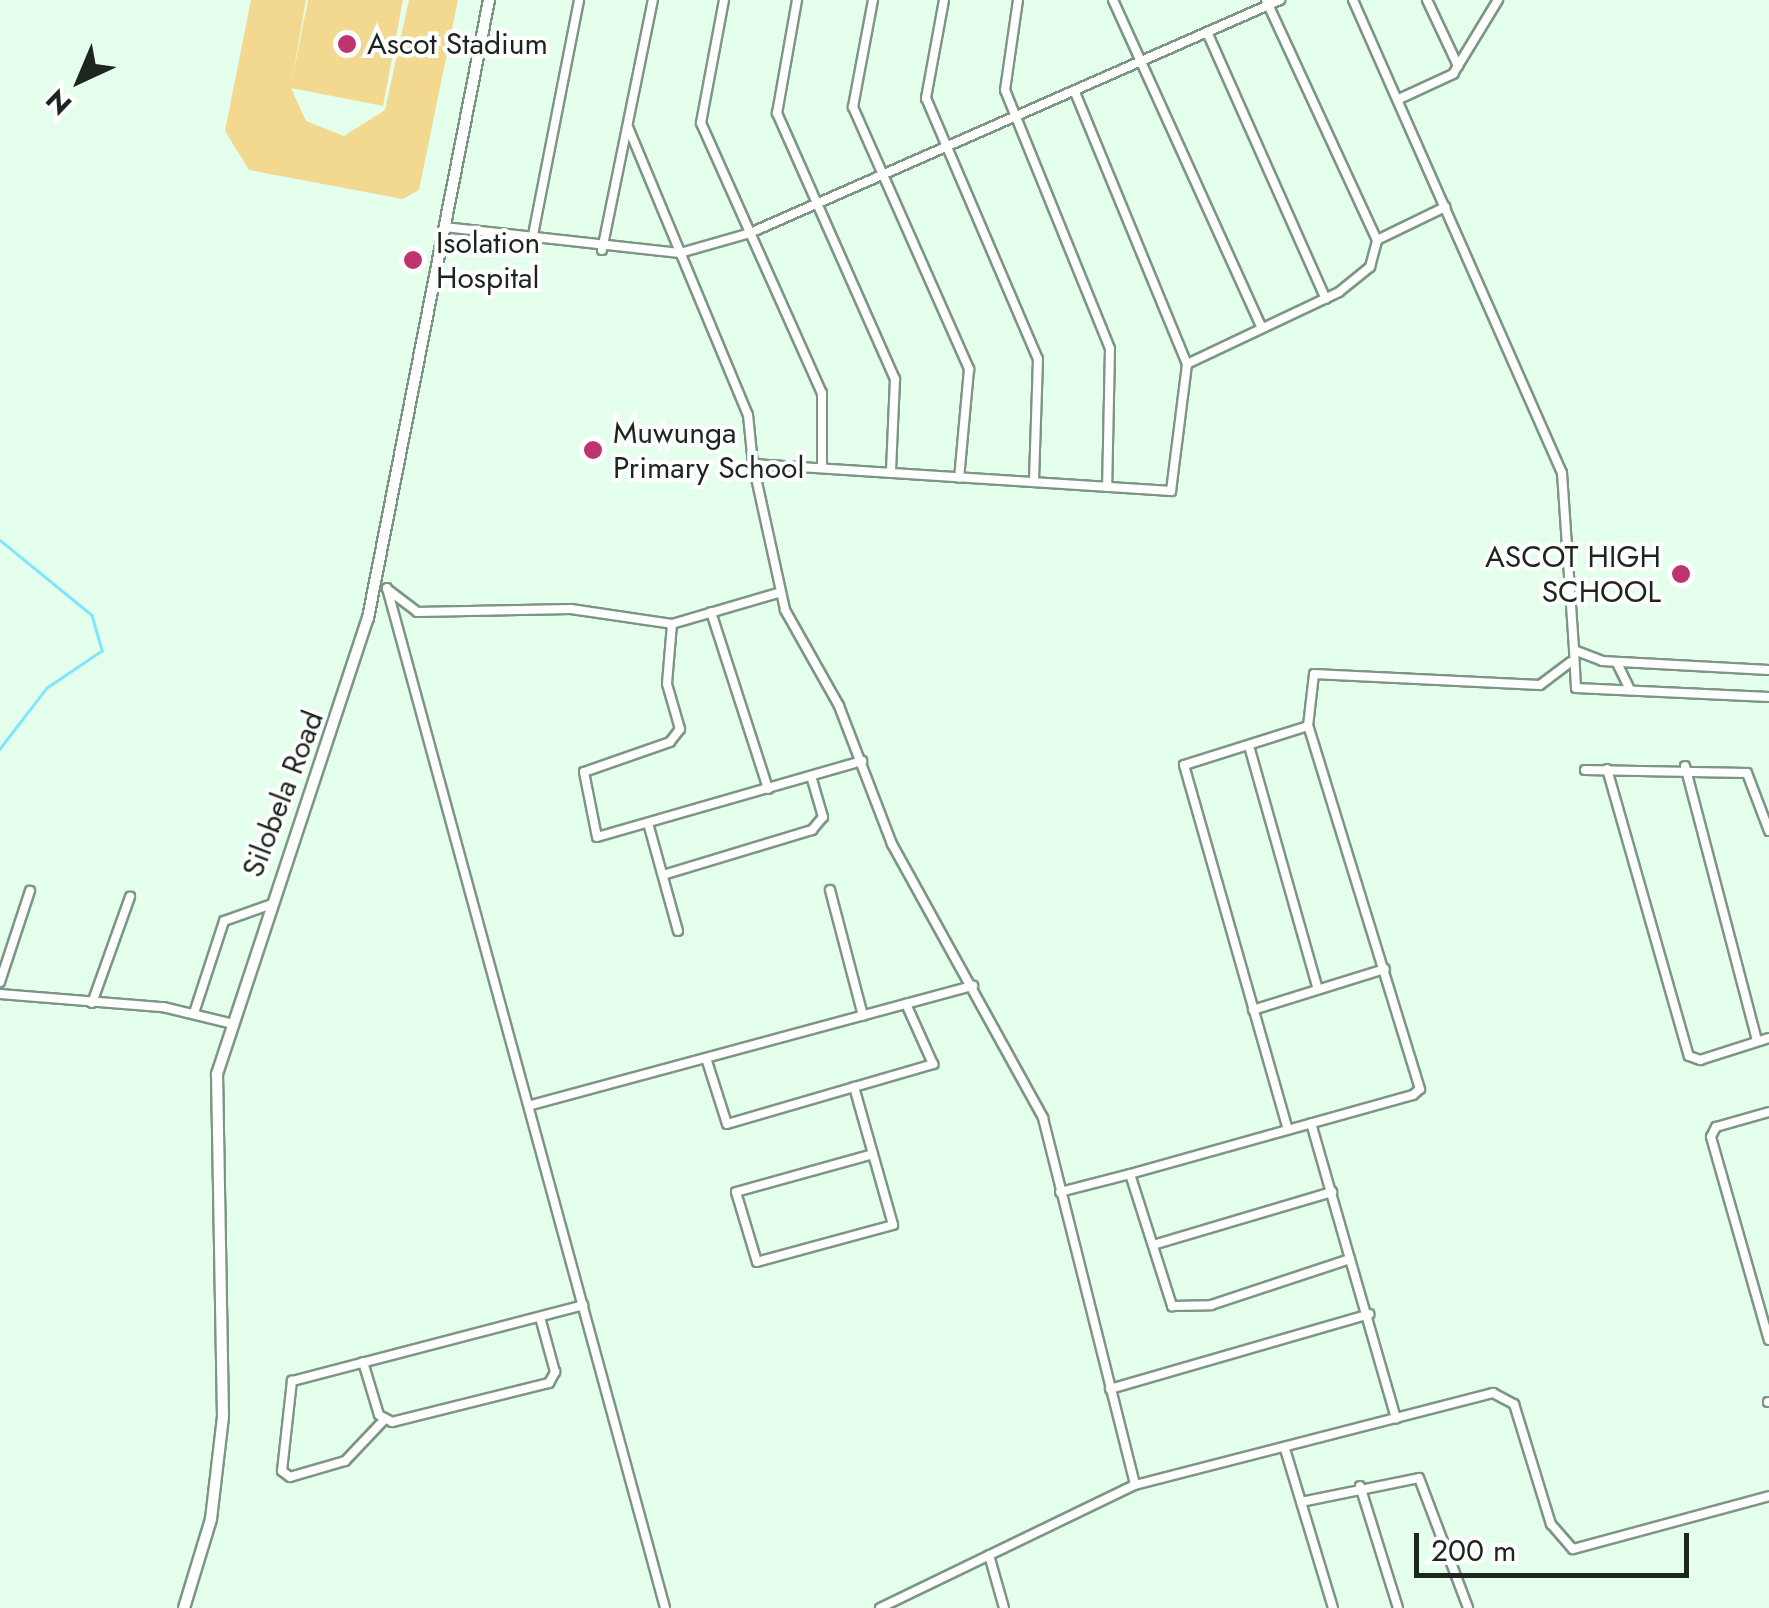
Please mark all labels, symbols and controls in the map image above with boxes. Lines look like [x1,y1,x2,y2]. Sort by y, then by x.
place label: Ascot Stadium [367,26,548,62]
north arrow [30,30,130,130]
marker: Ascot Stadium [336,33,358,55]
text: N [37,79,81,124]
place label: Isolation Hospital [436,225,540,296]
marker: Isolation Hospital [400,247,426,273]
place label: Muwunga Primary School [613,415,804,486]
marker: Muwunga Primary School [582,439,604,461]
place label: ASCOT HIGH SCHOOL [1485,539,1661,610]
marker: ASCOT HIGH SCHOOL [1670,563,1692,585]
street label: Silobela Road [235,706,331,882]
scale bar [1419,1513,1694,1575]
text: 200 m [1431,1529,1516,1572]

